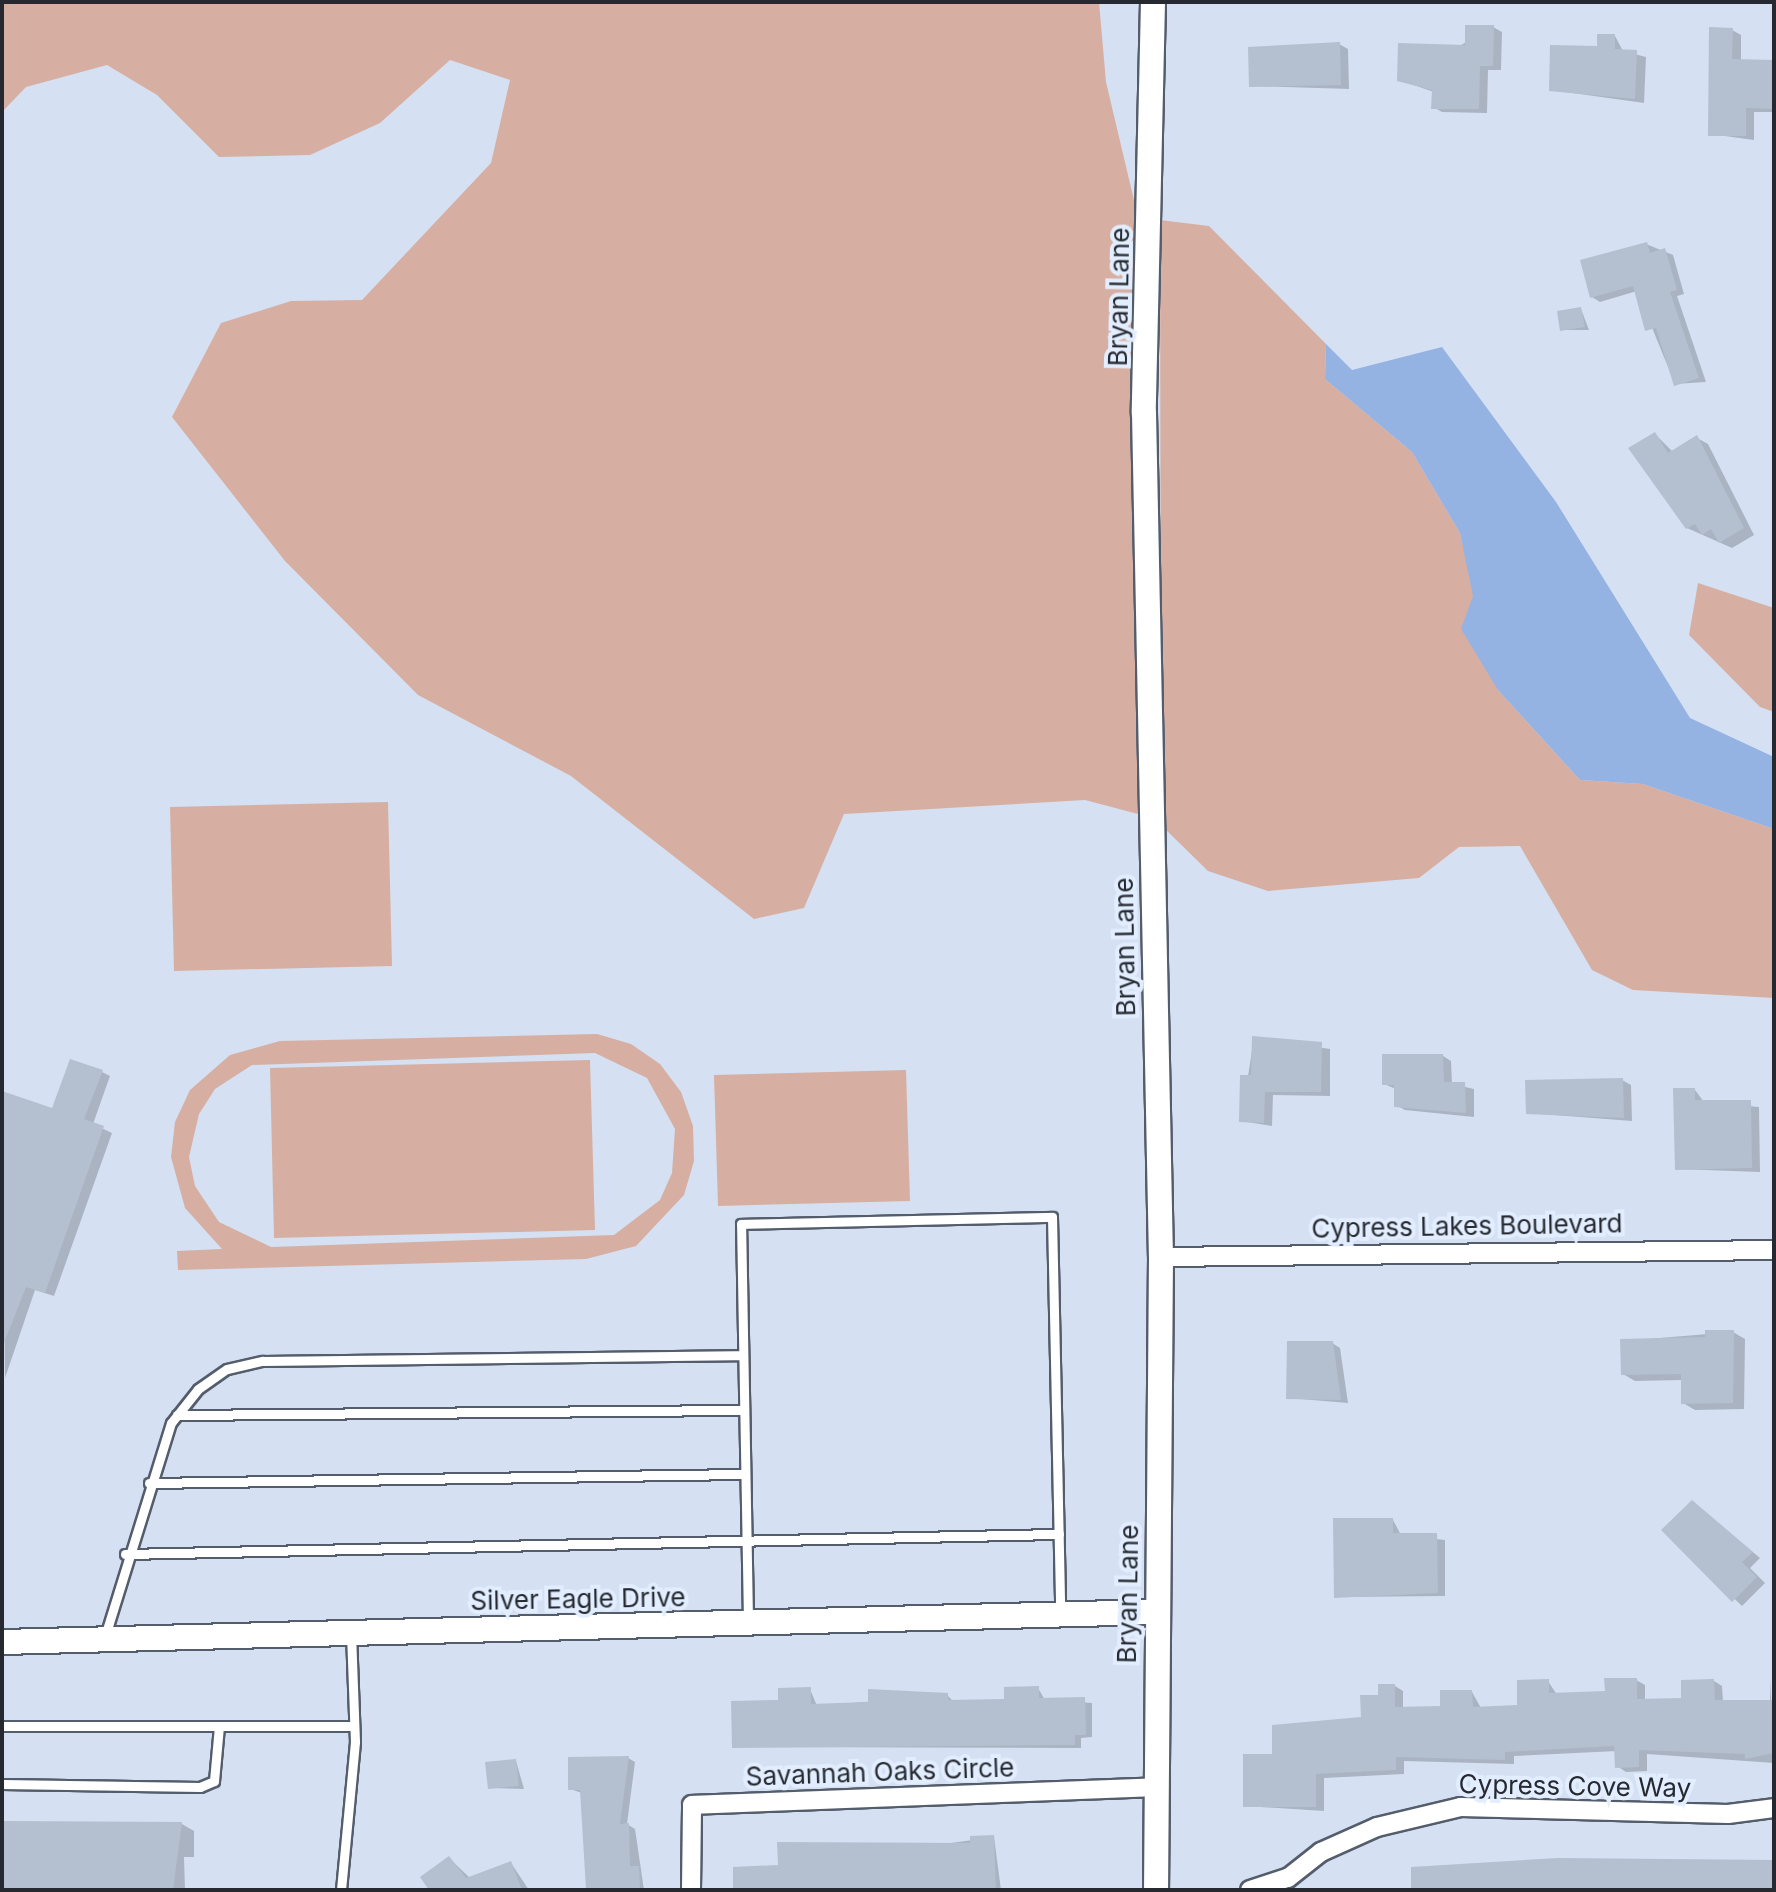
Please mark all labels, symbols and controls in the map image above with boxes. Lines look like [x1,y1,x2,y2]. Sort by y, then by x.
street label: Bryan Lane [1102,227,1136,367]
street label: Bryan Lane [1108,877,1142,1017]
street label: Cypress Lakes Boulevard [1311,1208,1623,1244]
street label: Bryan Lane [1111,1524,1145,1664]
street label: Silver Eagle Drive [470,1582,686,1616]
street label: Savannah Oaks Circle [745,1752,1015,1792]
street label: Cypress Cove Way [1458,1768,1692,1804]

